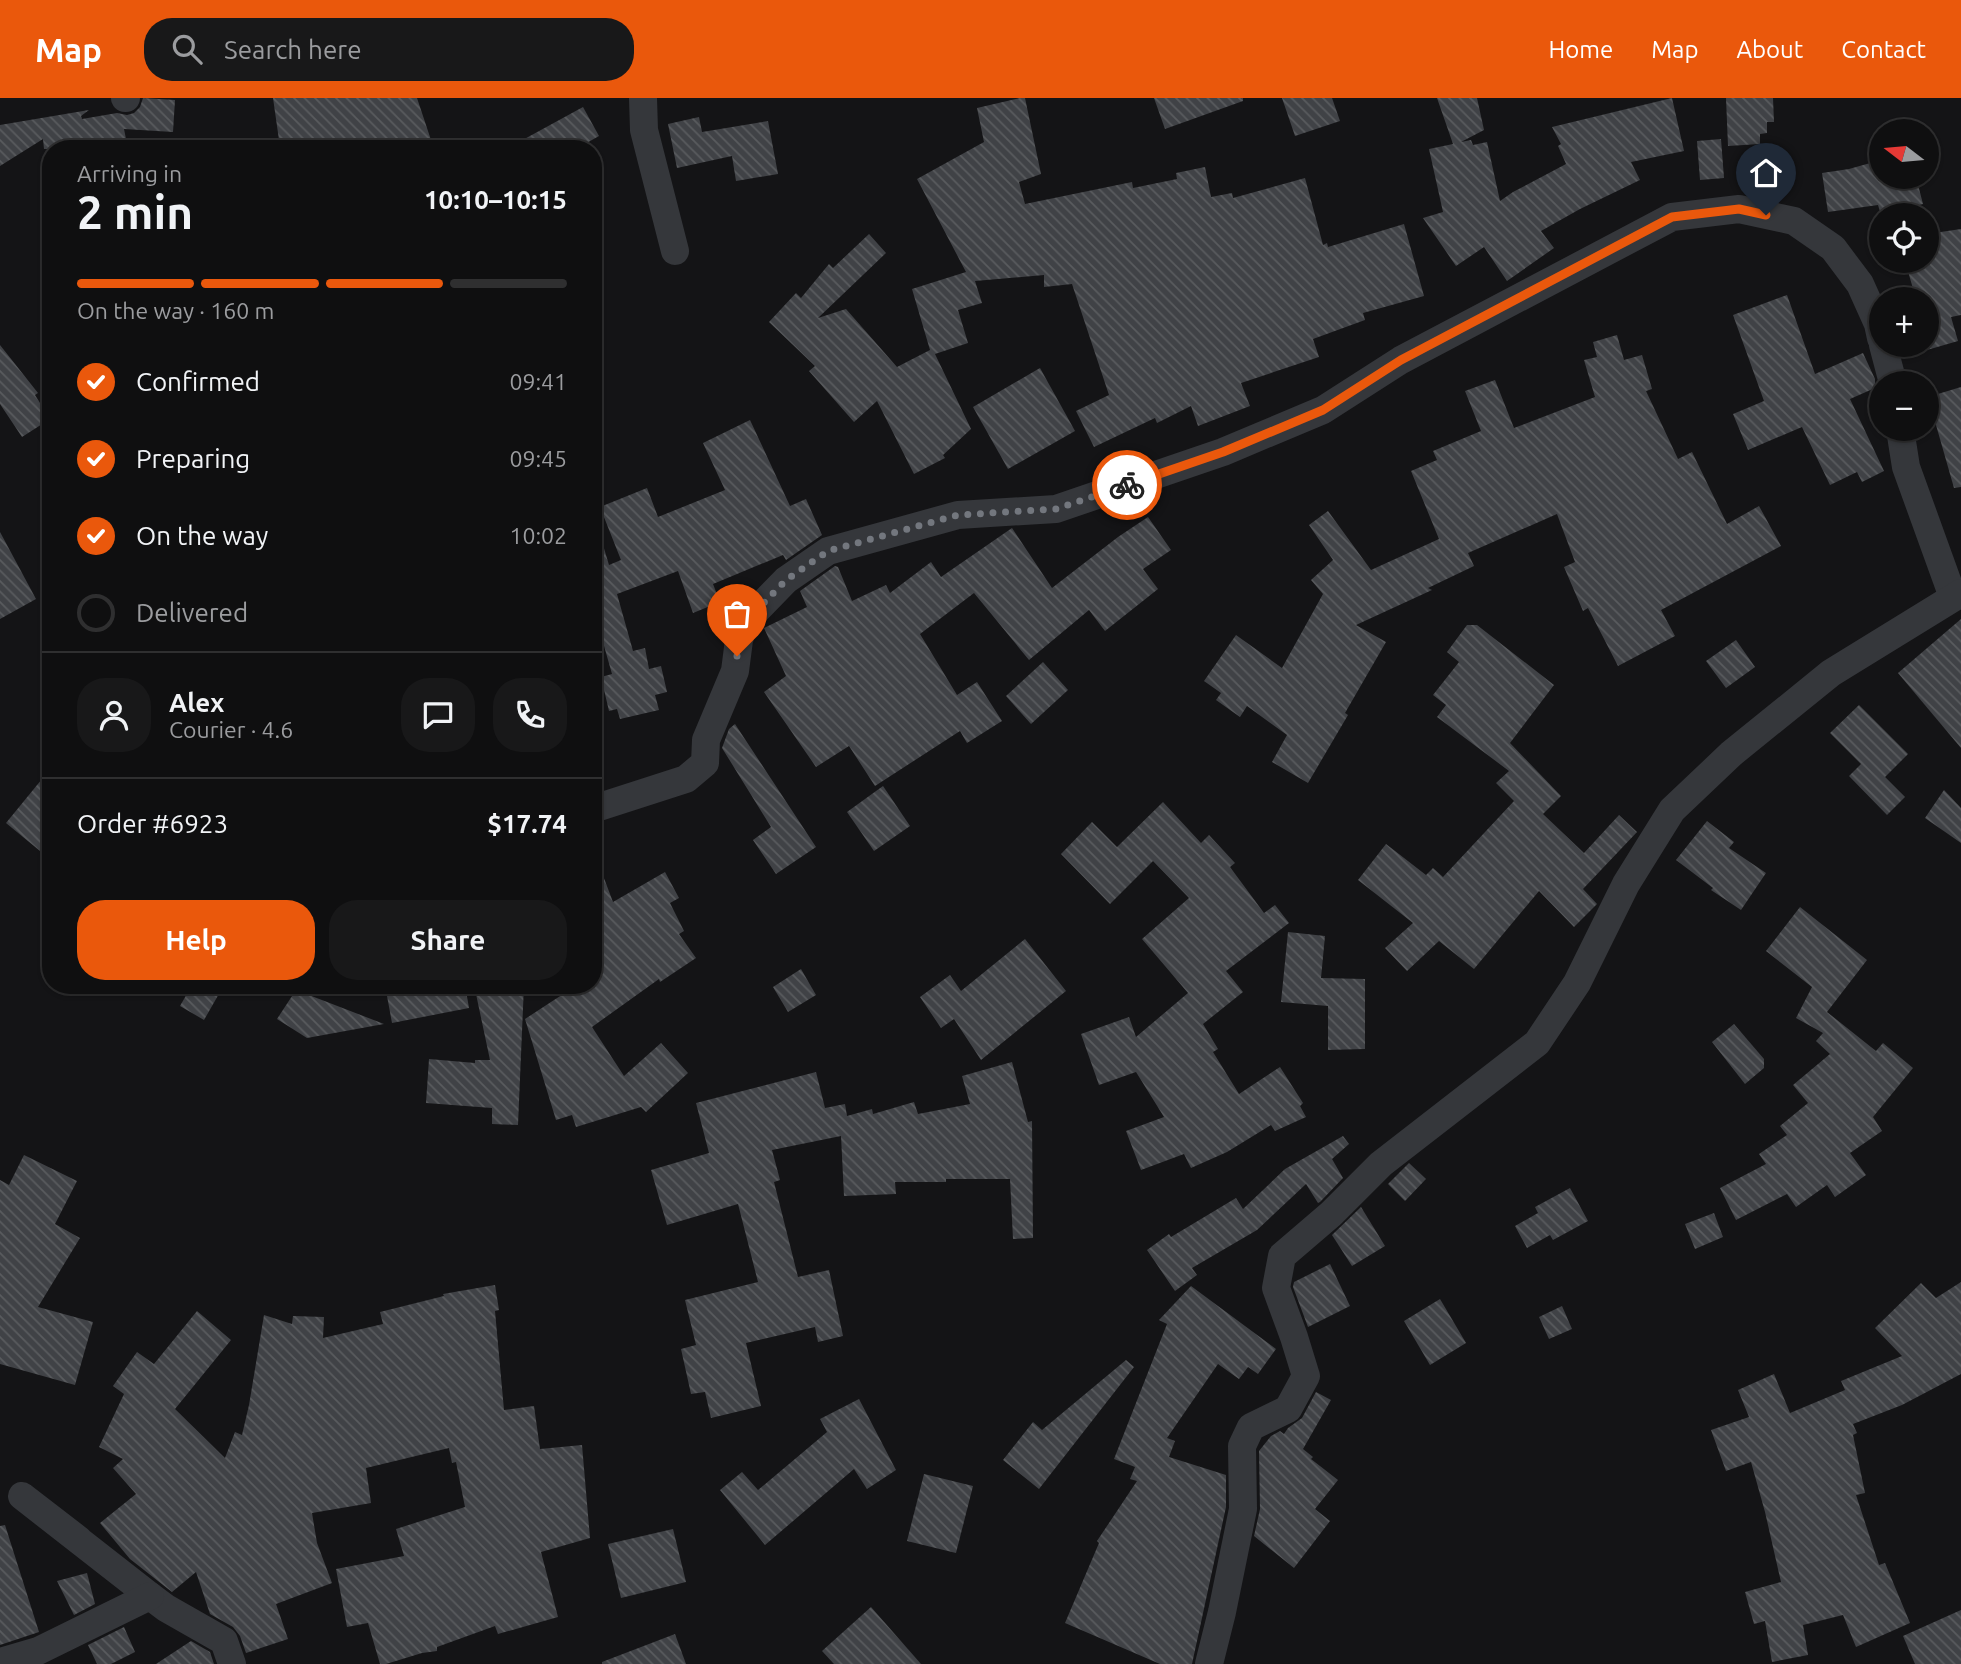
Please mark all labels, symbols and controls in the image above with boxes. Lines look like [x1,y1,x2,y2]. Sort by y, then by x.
search box [144,18,634,81]
icon: search [168,30,206,68]
text: Map [35,31,102,68]
text: Search here [224,35,362,64]
text: Home [1548,36,1613,63]
text: Map [1651,36,1698,63]
text: About [1736,36,1803,63]
text: Contact [1841,36,1926,63]
north arrow [1869,119,1939,189]
map controls [1869,119,1939,441]
pin [1736,143,1796,215]
icon: home [1747,154,1785,192]
text: Arriving in [77,161,182,186]
text: 10:10–10:15 [424,185,567,214]
text: 2 min [77,186,193,238]
button: locate [1869,203,1939,273]
button: + [1869,287,1939,357]
text: On the way · 160 m [77,298,274,323]
icon: check [77,363,115,401]
text: Confirmed [136,367,260,396]
text: 09:41 [509,369,567,394]
button: − [1869,371,1939,441]
icon: check [77,440,115,478]
text: Preparing [136,444,250,473]
text: 09:45 [509,446,567,471]
courier [1092,450,1162,520]
icon: bike [1108,466,1146,504]
icon: check [77,517,115,555]
text: On the way [136,521,268,550]
text: 10:02 [509,523,567,548]
pin [707,584,767,656]
icon: bag [718,595,756,633]
text: Delivered [136,598,248,627]
button: person [77,678,151,752]
button: chat [401,678,475,752]
button: phone [493,678,567,752]
text: Alex [169,688,224,717]
text: Courier · 4.6 [169,717,293,742]
text: Order #6923 [77,809,228,838]
text: $17.74 [487,809,567,838]
button: Help [77,900,315,980]
button: Share [329,900,567,980]

